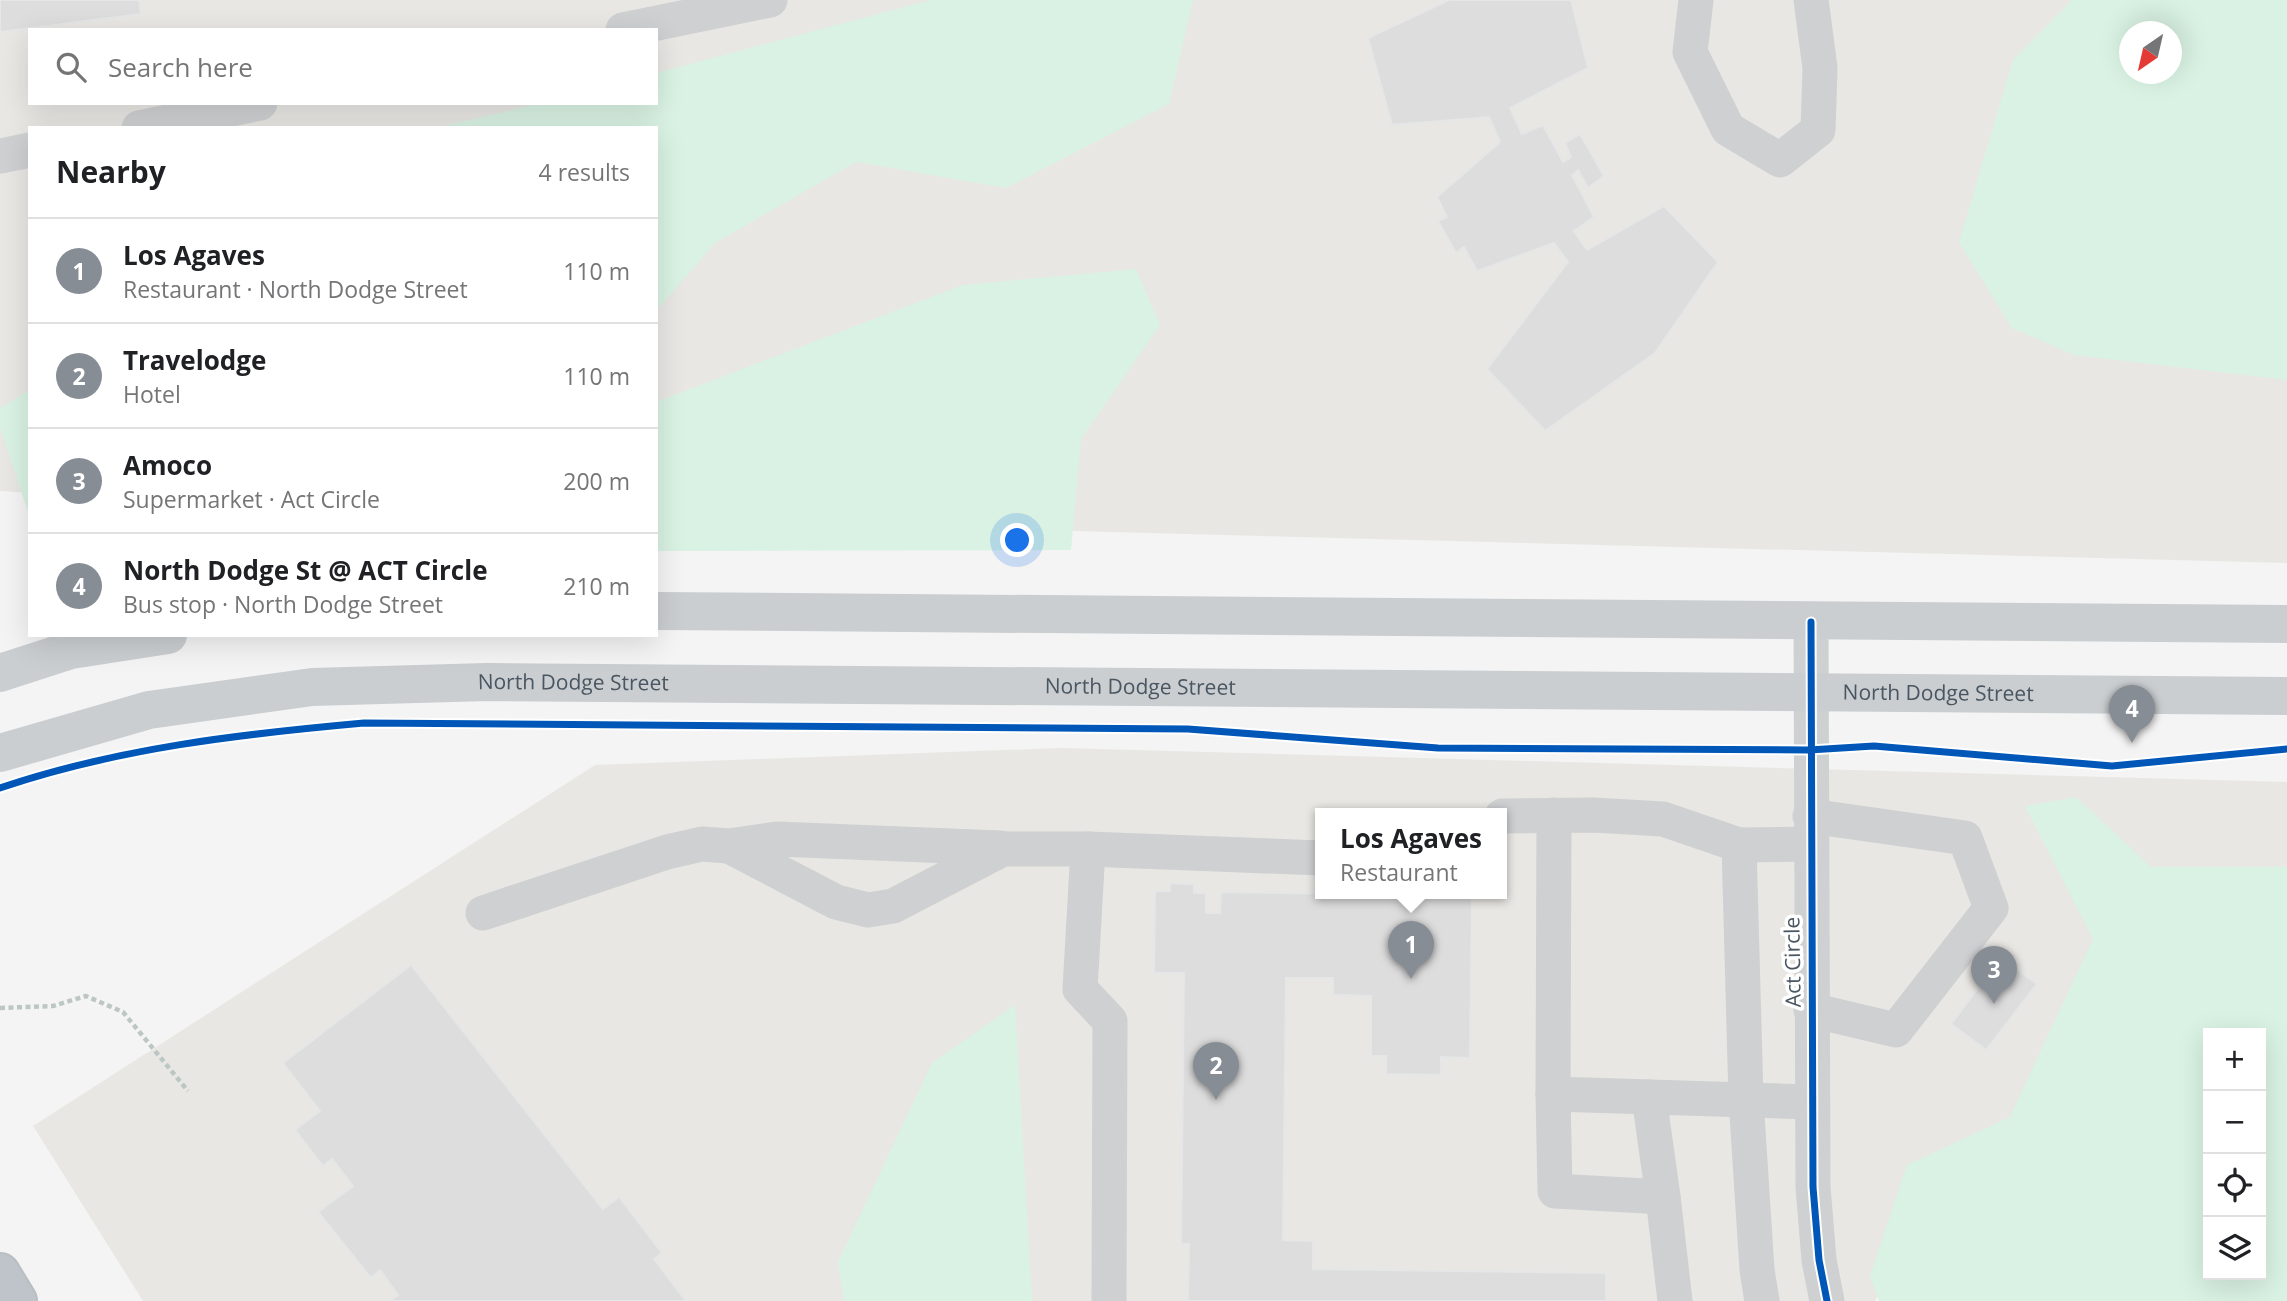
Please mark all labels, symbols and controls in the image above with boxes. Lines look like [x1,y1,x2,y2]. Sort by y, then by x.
north arrow [2119,21,2182,84]
search box [28,28,658,105]
icon: search [52,48,90,86]
text: Search here [108,49,253,85]
text: Nearby [56,151,166,192]
text: 4 results [539,156,630,188]
text: Los Agaves [123,237,265,273]
text: 1 [72,255,86,287]
text: 110 m [563,255,630,287]
text: Restaurant · North Dodge Street [123,273,468,305]
text: Travelodge [123,342,266,378]
text: 2 [72,360,86,392]
text: 110 m [563,360,630,392]
text: Hotel [123,378,181,410]
text: Amoco [123,447,212,483]
text: 3 [72,465,86,497]
text: 200 m [563,465,630,497]
text: Supermarket · Act Circle [123,483,380,515]
your location [1000,523,1034,557]
text: North Dodge St @ ACT Circle [123,552,488,588]
text: 4 [72,570,86,602]
text: 210 m [563,570,630,602]
text: Bus stop · North Dodge Street [123,588,443,620]
street label: North Dodge Street [477,667,669,696]
street label: North Dodge Street [1045,671,1236,701]
street label: North Dodge Street [1843,678,2034,707]
pin: 4 [2109,685,2155,743]
popup [1315,808,1507,899]
text: Los Agaves [1340,820,1482,856]
text: Restaurant [1340,856,1458,888]
street label: Act Circle [1777,917,1807,1008]
pin: 1 [1388,921,1434,979]
pin: 3 [1971,946,2017,1004]
map controls [2203,1028,2266,1280]
button: + [2203,1028,2266,1091]
pin: 2 [1193,1042,1239,1100]
button: − [2203,1091,2266,1154]
button: locate [2203,1154,2266,1217]
button: layers [2203,1217,2266,1280]

